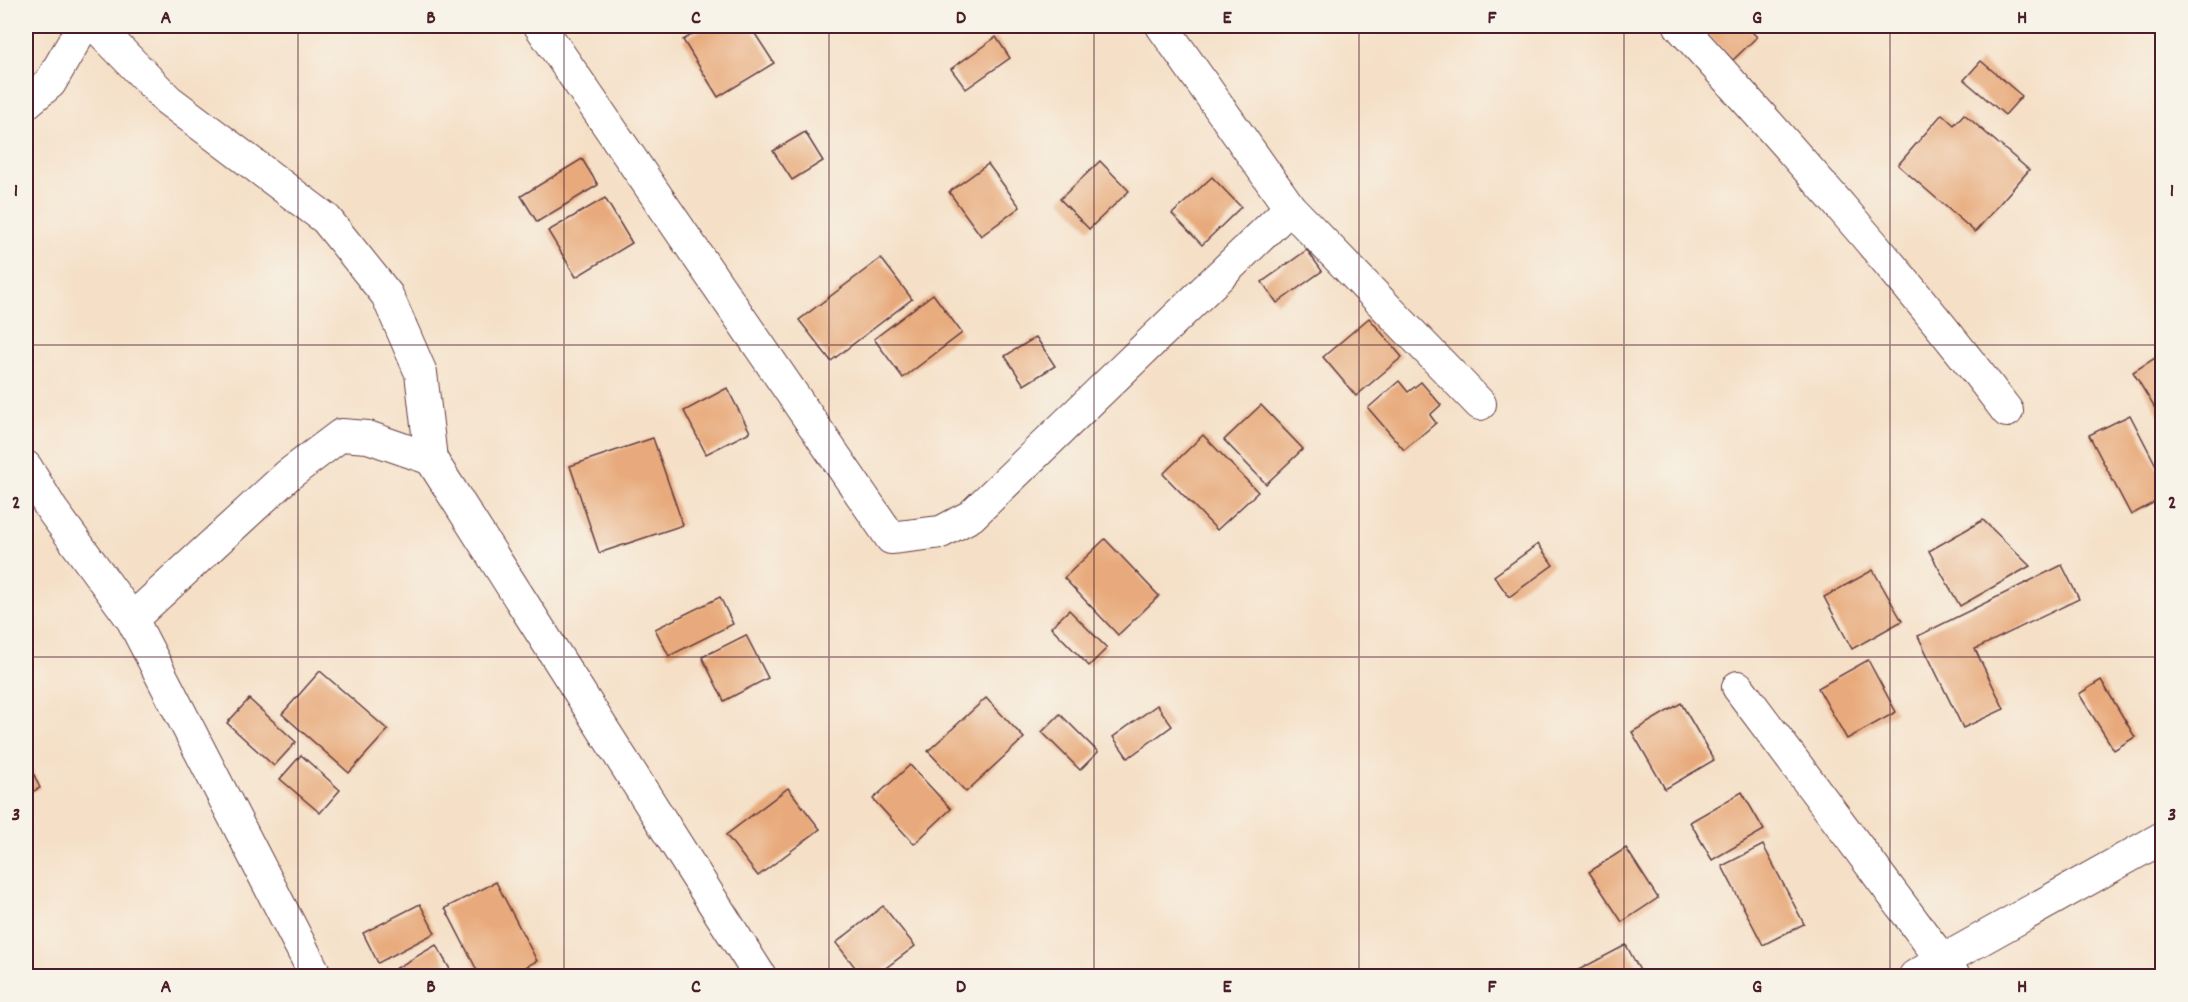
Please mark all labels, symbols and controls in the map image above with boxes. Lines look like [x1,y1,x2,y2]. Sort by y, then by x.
text: A [161,5,172,33]
text: B [426,5,436,33]
text: C [691,5,701,33]
text: D [956,5,967,33]
text: E [1222,5,1232,33]
text: F [1488,5,1498,33]
text: G [1752,5,1762,33]
text: H [2017,5,2027,33]
text: 1 [14,178,18,206]
text: 1 [2170,178,2174,206]
text: 2 [12,490,20,518]
text: 2 [2168,490,2176,518]
text: 3 [12,802,20,830]
text: 3 [2168,802,2176,830]
text: A [161,974,172,1002]
text: B [426,974,436,1002]
text: C [691,974,701,1002]
text: D [956,974,967,1002]
text: E [1222,974,1232,1002]
text: F [1488,974,1498,1002]
text: G [1752,974,1762,1002]
text: H [2017,974,2027,1002]

